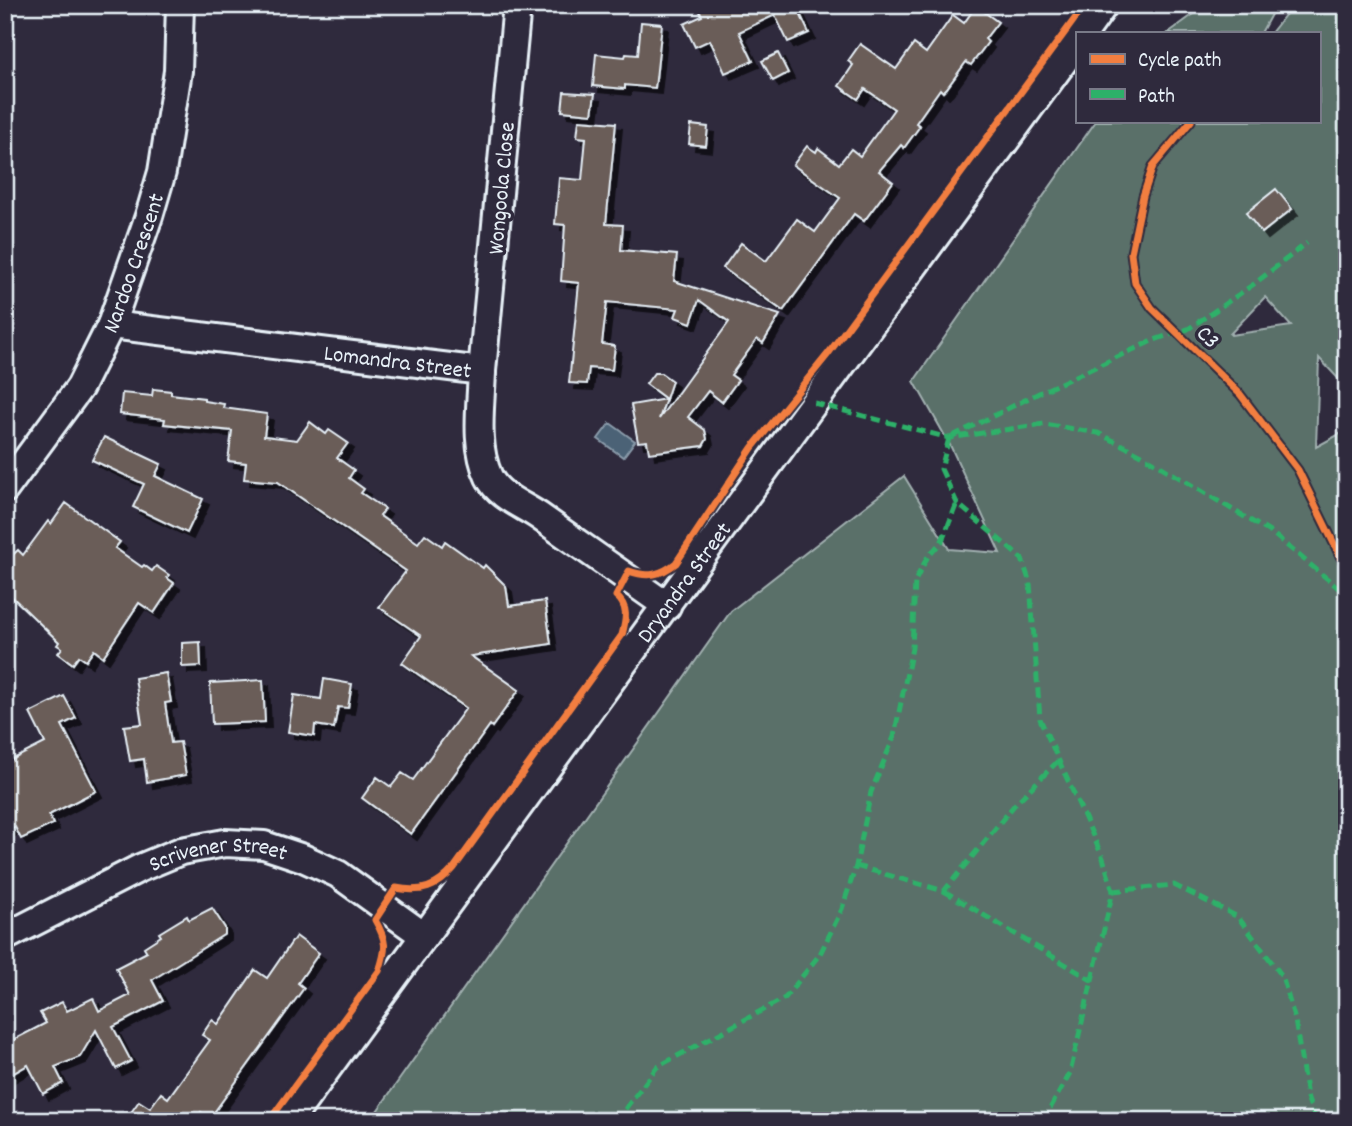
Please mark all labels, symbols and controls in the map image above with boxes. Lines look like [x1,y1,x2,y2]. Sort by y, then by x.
legend [1076,32,1320,122]
text: Cycle path [1138,47,1221,77]
text: Path [1138,83,1175,113]
street label: Wongoola Close [481,121,526,256]
street label: Nardoo Crescent [96,190,175,340]
street label: C3 [1187,319,1226,358]
street label: Lomandra Street [322,339,473,390]
street label: Dryandra Street [631,517,741,651]
street label: Scrivener Street [144,830,291,883]

